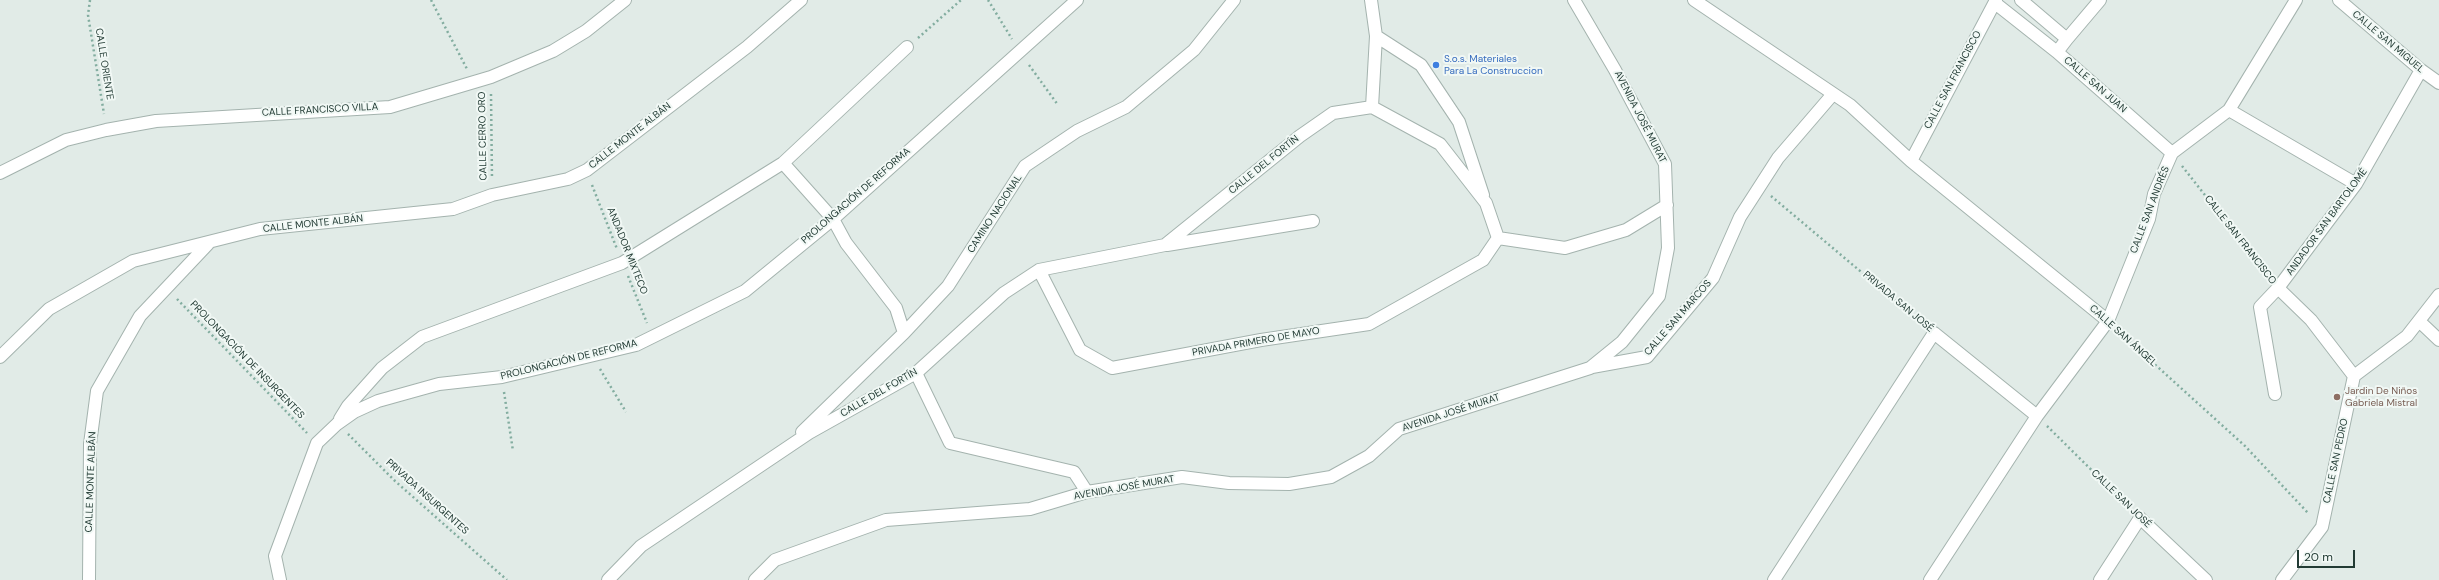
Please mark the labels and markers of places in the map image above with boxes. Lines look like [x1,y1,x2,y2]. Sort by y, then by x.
place label: S.o.s. Materiales Para La Construccion [1444,53,1543,76]
marker: S.o.s. Materiales Para La Construccion [1431,60,1441,70]
place label: Jardin De Niños Gabriela Mistral [2345,385,2417,408]
marker: Jardin De Niños Gabriela Mistral [2332,392,2342,402]

